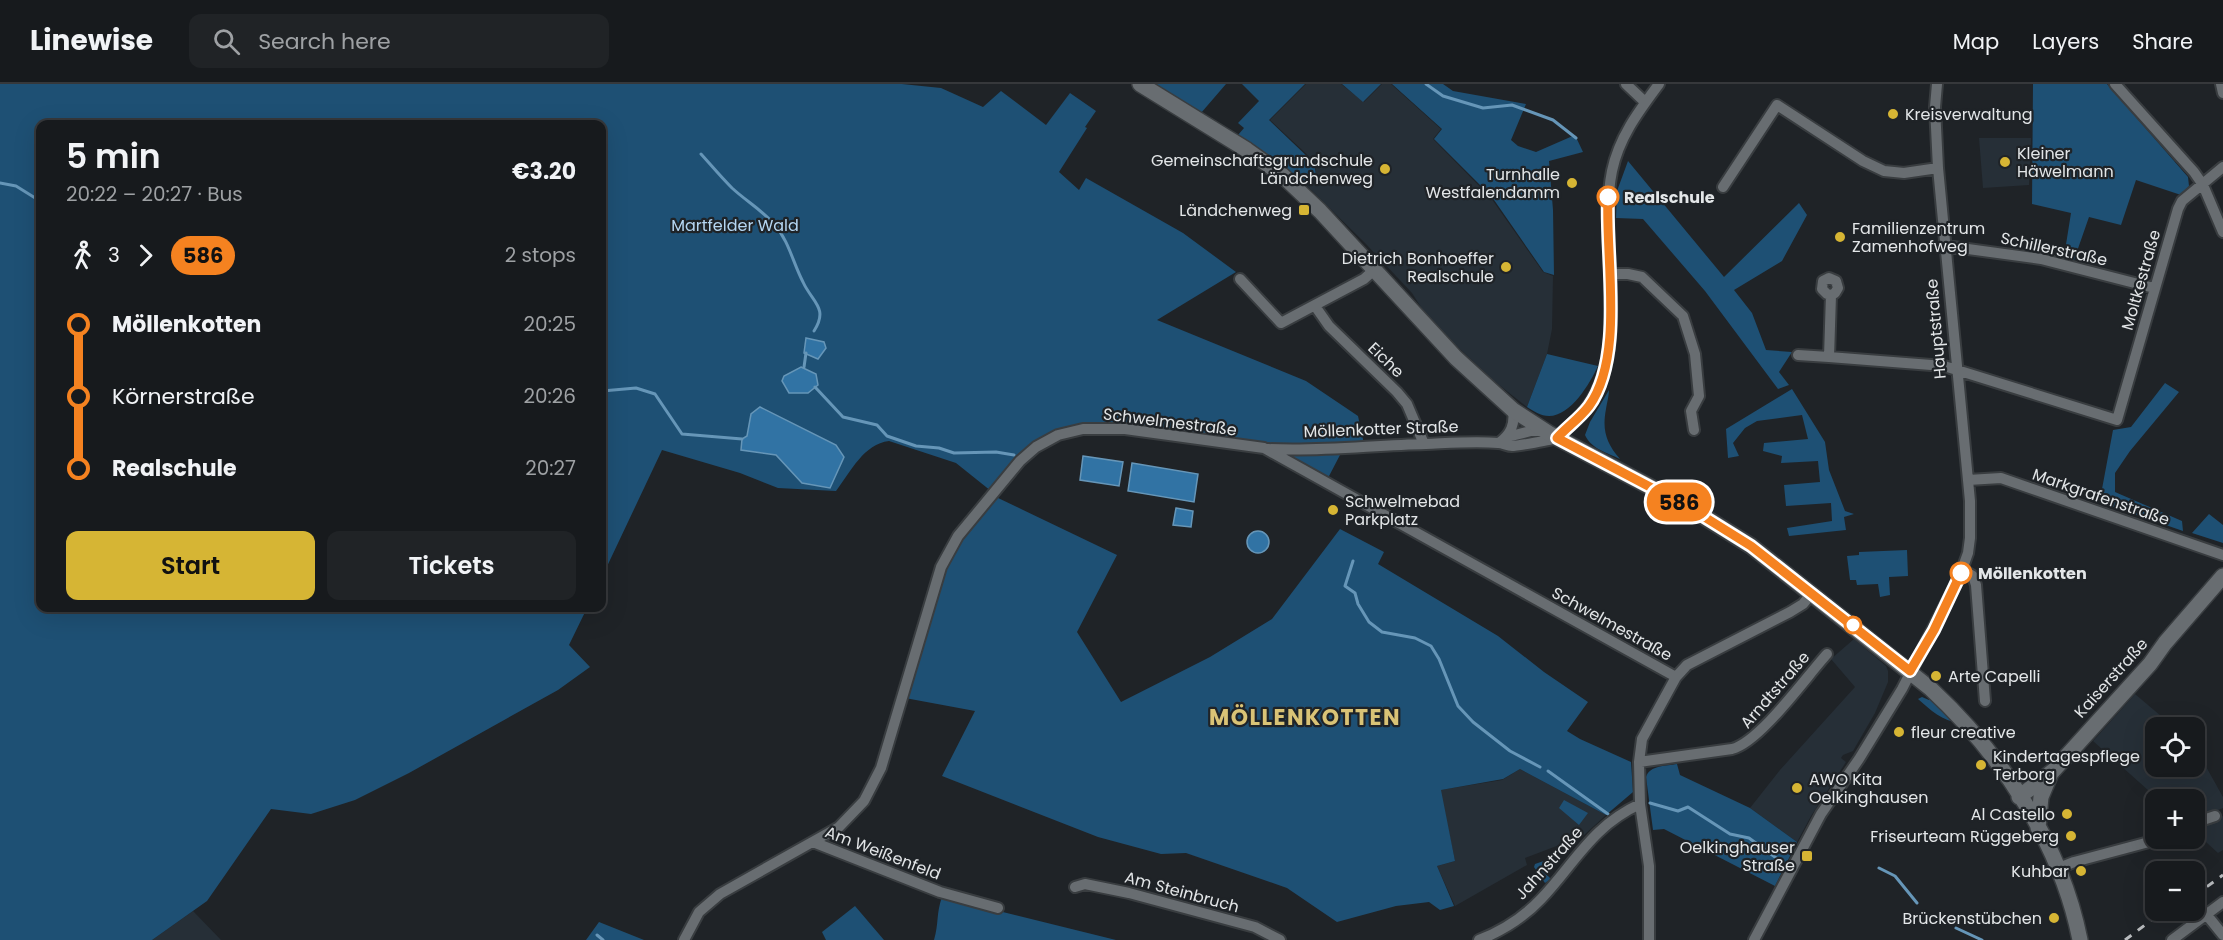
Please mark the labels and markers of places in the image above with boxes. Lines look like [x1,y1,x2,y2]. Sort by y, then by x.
place label: Kreisverwaltung [1905,103,2033,126]
marker: Kreisverwaltung [1886,107,1900,121]
place label: Kleiner Häwelmann [2017,142,2114,183]
place label: Gemeinschaftsgrundschule Ländchenweg [1151,149,1373,190]
marker: Kleiner Häwelmann [1998,155,2012,169]
marker: Gemeinschaftsgrundschule Ländchenweg [1378,162,1392,176]
place label: Turnhalle Westfalendamm [1426,163,1560,204]
marker: Turnhalle Westfalendamm [1565,176,1579,190]
marker: Realschule [1597,186,1619,208]
place label: Realschule [1624,186,1715,209]
place label: Ländchenweg [1179,199,1292,222]
marker: Ländchenweg [1297,203,1311,217]
place label: Familienzentrum Zamenhofweg [1852,217,1985,258]
marker: Familienzentrum Zamenhofweg [1833,230,1847,244]
place label: Dietrich Bonhoeffer Realschule [1342,247,1494,288]
marker: Dietrich Bonhoeffer Realschule [1499,260,1513,274]
place label: Schwelmebad Parkplatz [1345,490,1460,531]
marker: Schwelmebad Parkplatz [1326,503,1340,517]
marker: Möllenkotten [1950,562,1972,584]
place label: Möllenkotten [1978,562,2087,585]
unlabelled marker [1844,616,1862,634]
place label: Arte Capelli [1948,665,2040,688]
marker: Arte Capelli [1929,669,1943,683]
place label: fleur creative [1911,721,2016,744]
marker: fleur creative [1892,725,1906,739]
place label: Kindertagespflege Terborg [1993,745,2140,786]
marker: Kindertagespflege Terborg [1974,758,1988,772]
place label: AWO Kita Oelkinghausen [1809,768,1928,809]
marker: AWO Kita Oelkinghausen [1790,781,1804,795]
place label: Al Castello [1971,803,2055,826]
marker: Al Castello [2060,807,2074,821]
place label: Friseurteam Rüggeberg [1870,825,2059,848]
marker: Friseurteam Rüggeberg [2064,829,2078,843]
place label: Oelkinghauser Straße [1680,836,1795,877]
marker: Oelkinghauser Straße [1800,849,1814,863]
place label: Kuhbar [2011,860,2069,883]
marker: Kuhbar [2074,864,2088,878]
place label: Brückenstübchen [1903,907,2042,930]
marker: Brückenstübchen [2047,911,2061,925]

